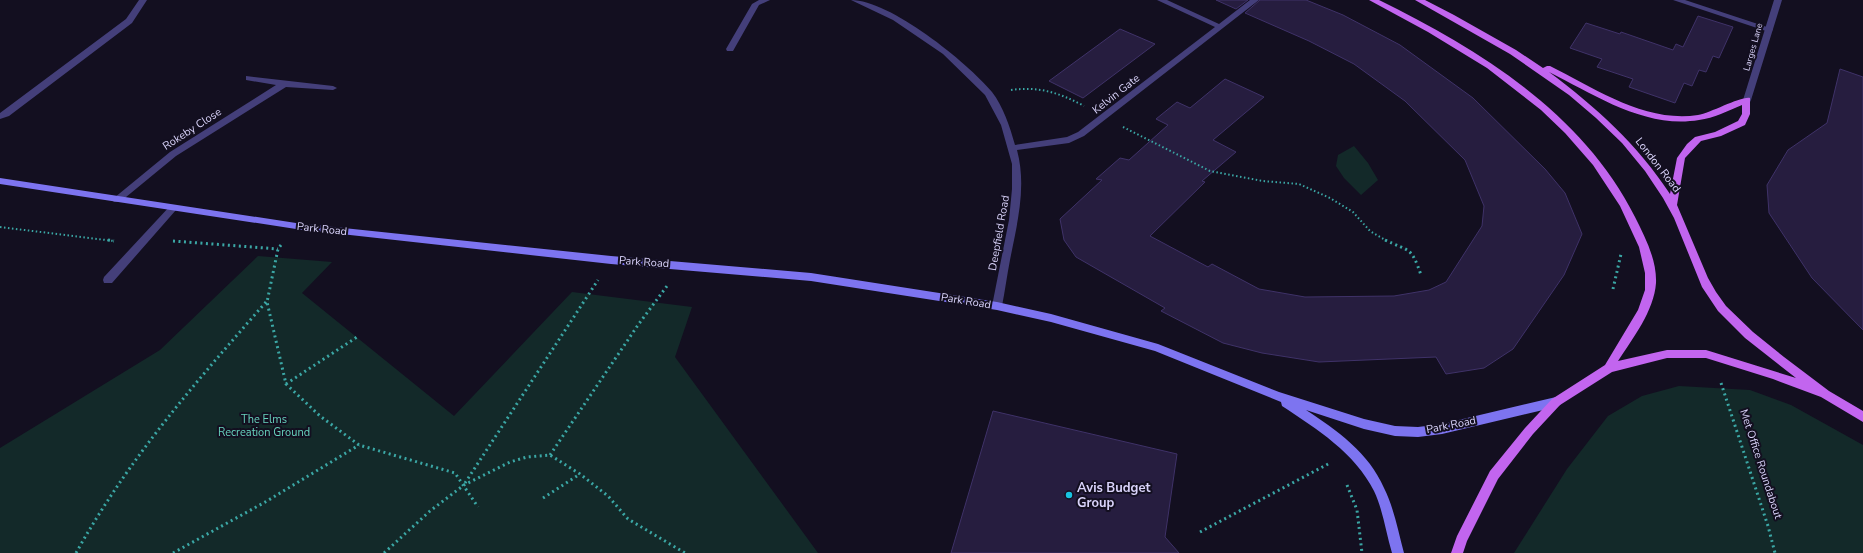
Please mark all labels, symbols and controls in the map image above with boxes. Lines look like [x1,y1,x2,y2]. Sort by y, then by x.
street label: Larges Lane [1740,22,1766,72]
street label: Kelvin Gate [1089,71,1143,117]
street label: Rokeby Close [160,104,224,154]
street label: London Road [1632,135,1684,195]
street label: Deepfield Road [985,194,1013,272]
street label: Park Road [296,219,348,239]
street label: Park Road [618,253,670,271]
street label: Park Road [940,290,992,312]
street label: Met Office Roundabout [1736,407,1786,521]
park label: The Elms Recreation Ground [218,412,310,440]
street label: Park Road [1425,413,1477,437]
place label: Avis Budget Group [1077,479,1151,512]
marker: Avis Budget Group [1064,490,1074,500]

